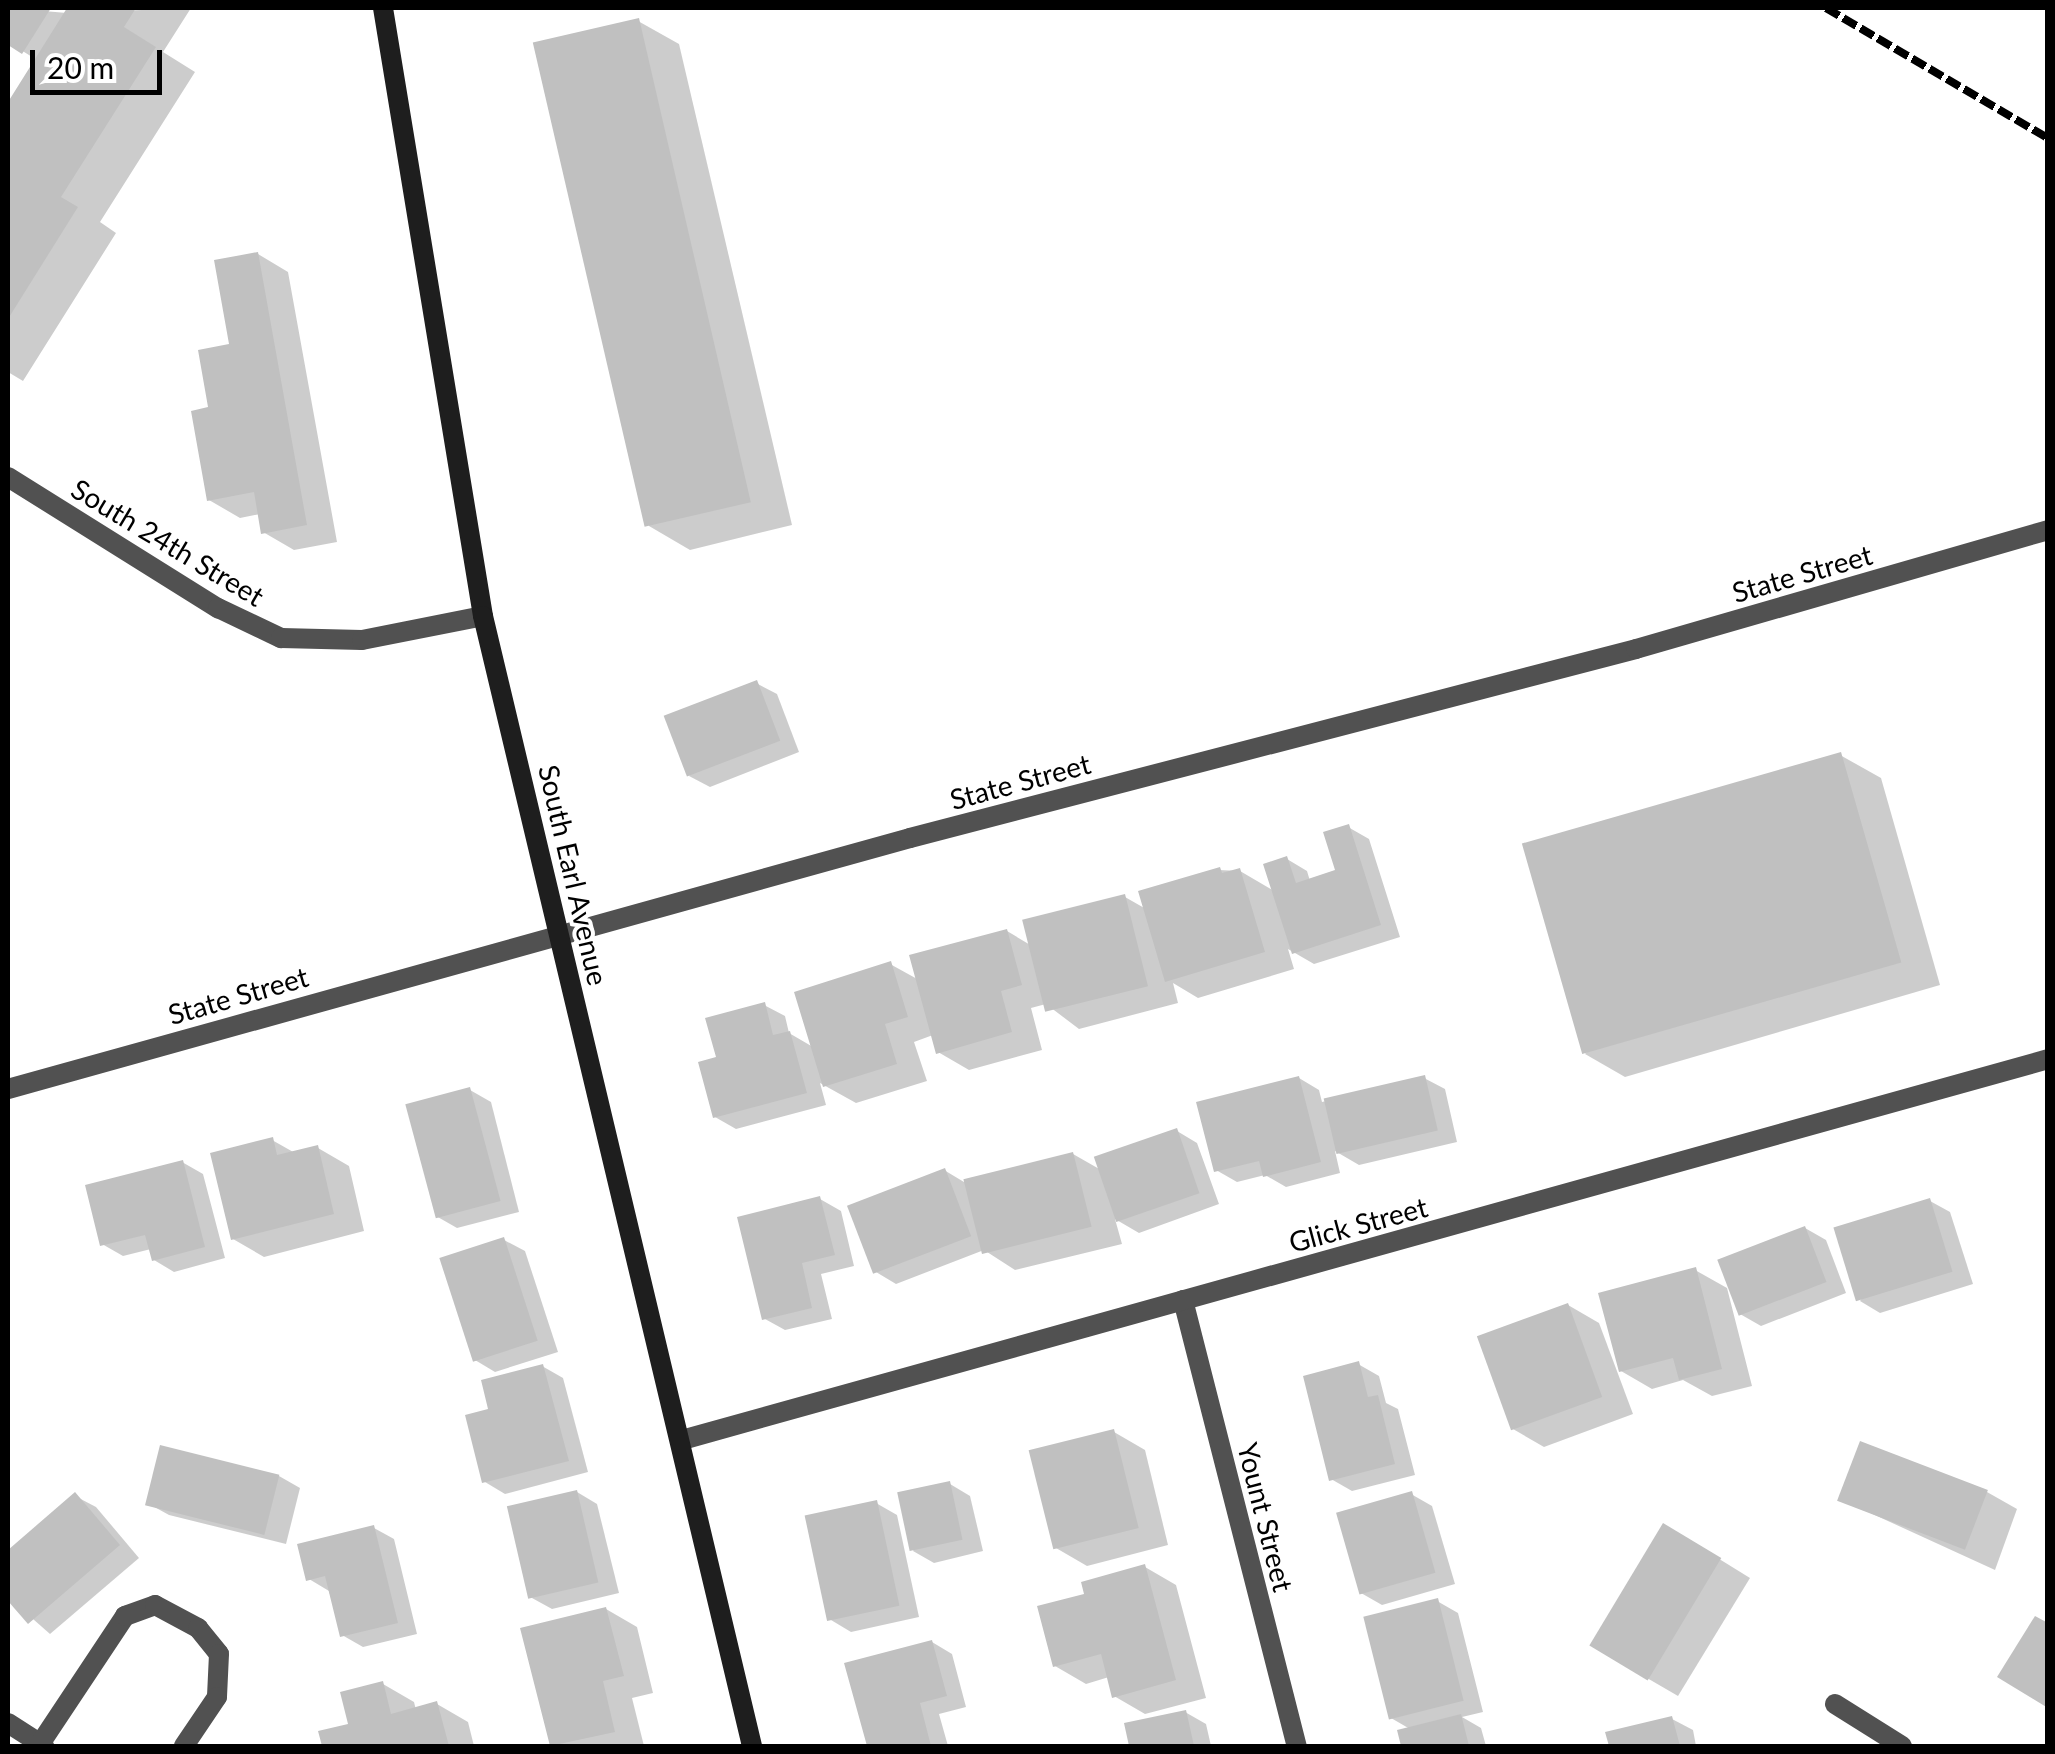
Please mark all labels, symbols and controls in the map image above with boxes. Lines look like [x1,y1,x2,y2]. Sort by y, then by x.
scale bar [35,30,168,92]
text: 20 m [47,49,114,85]
street label: South 24th Street [66,471,270,613]
street label: State Street [1728,537,1876,609]
street label: State Street [946,746,1094,816]
street label: South Earl Avenue [532,761,616,989]
street label: State Street [164,959,312,1031]
street label: Glick Street [1285,1189,1431,1259]
street label: Yount Street [1231,1439,1301,1595]

